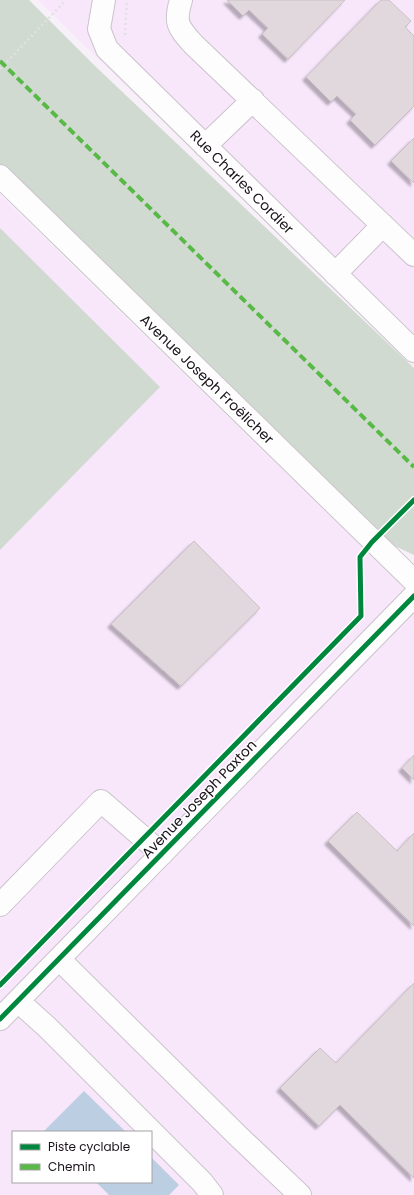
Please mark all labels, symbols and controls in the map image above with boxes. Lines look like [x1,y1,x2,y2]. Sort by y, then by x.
street label: Rue Charles Cordier [186,126,298,238]
street label: Avenue Joseph Froëlicher [136,310,278,448]
street label: Avenue Joseph Paxton [137,735,261,863]
legend [12,1131,152,1183]
text: Piste cyclable [48,1138,130,1155]
text: Chemin [48,1158,95,1175]

